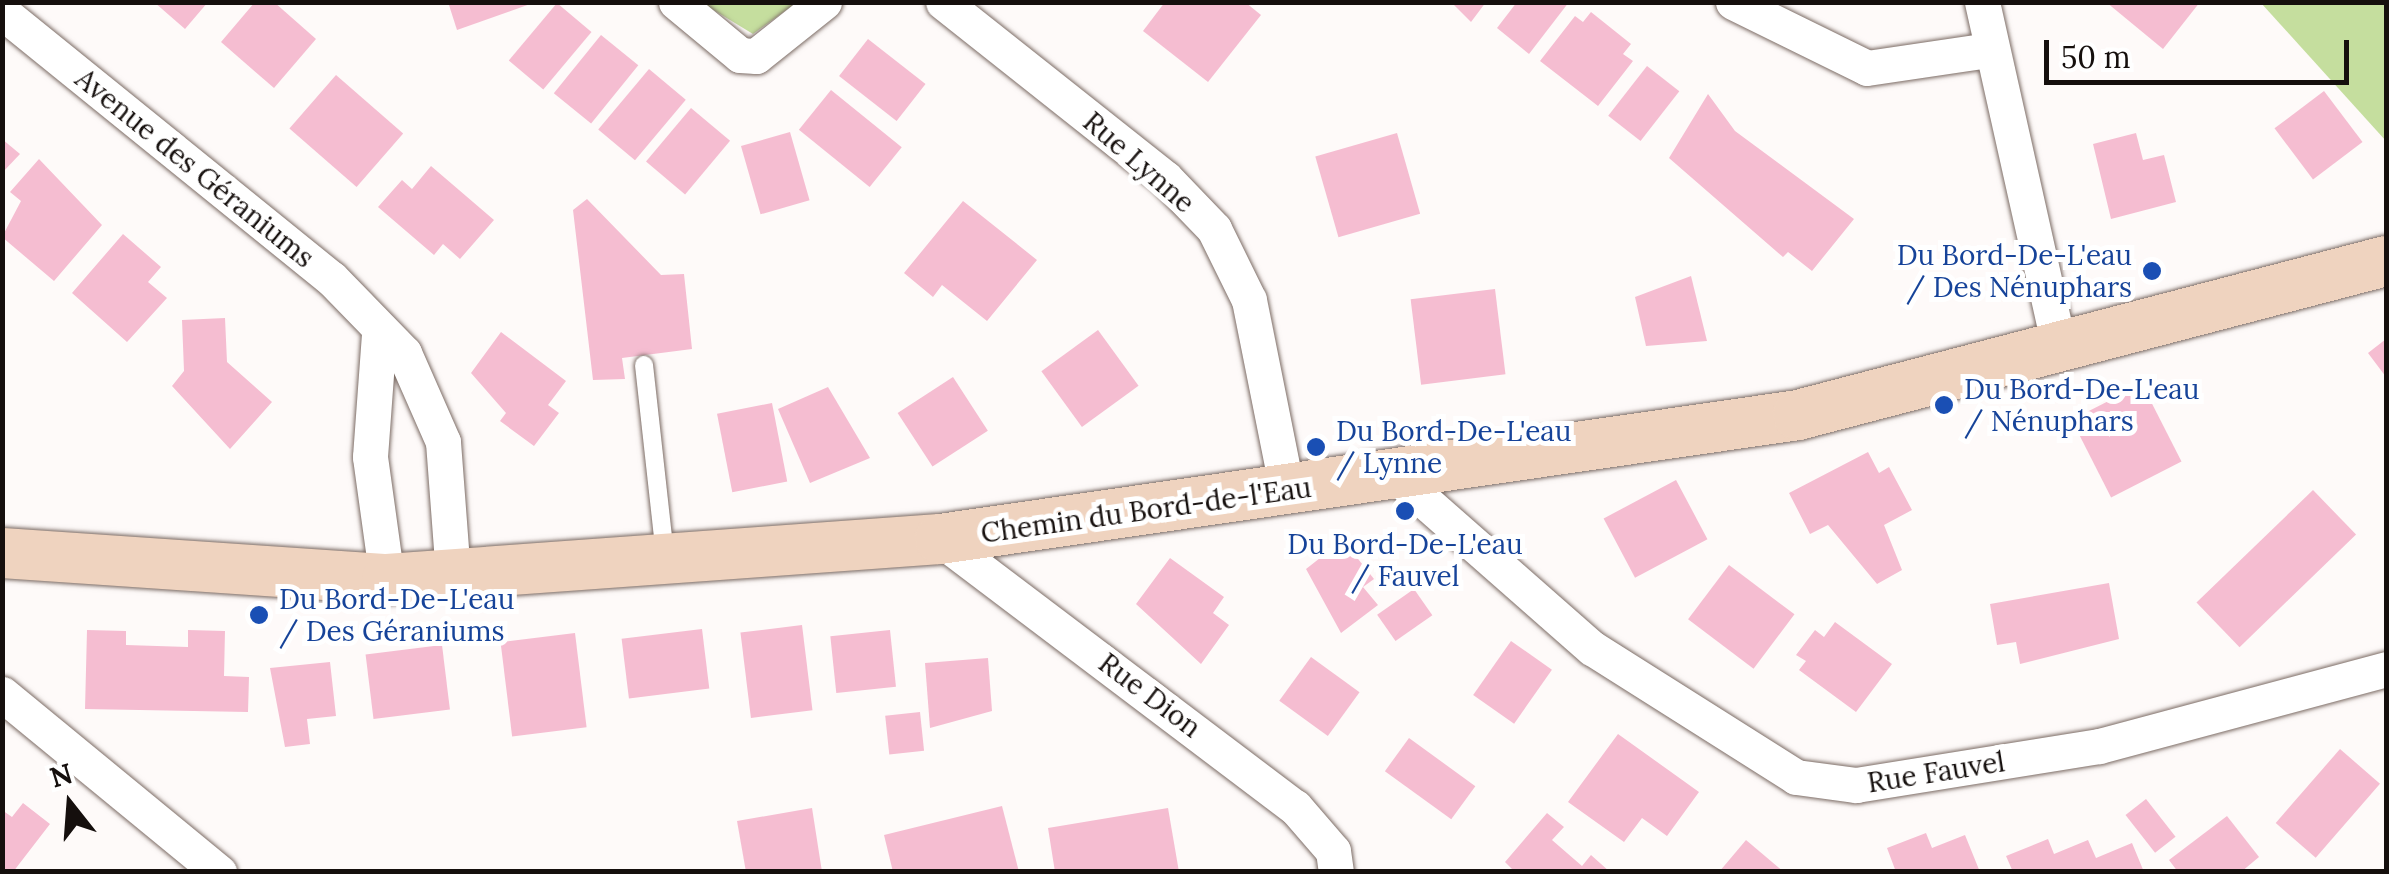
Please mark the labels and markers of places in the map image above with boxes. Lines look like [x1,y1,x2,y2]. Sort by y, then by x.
place label: Du Bord-De-L'eau / Des Nénuphars [1897,238,2132,304]
marker: Du Bord-De-L'eau / Des Nénuphars [2141,260,2163,282]
place label: Du Bord-De-L'eau / Nénuphars [1964,372,2199,438]
marker: Du Bord-De-L'eau / Nénuphars [1933,394,1955,416]
place label: Du Bord-De-L'eau / Lynne [1336,414,1571,480]
marker: Du Bord-De-L'eau / Lynne [1305,436,1327,458]
marker: Du Bord-De-L'eau / Fauvel [1394,500,1416,522]
place label: Du Bord-De-L'eau / Fauvel [1287,527,1523,593]
place label: Du Bord-De-L'eau / Des Géraniums [279,582,514,648]
marker: Du Bord-De-L'eau / Des Géraniums [248,604,270,626]

